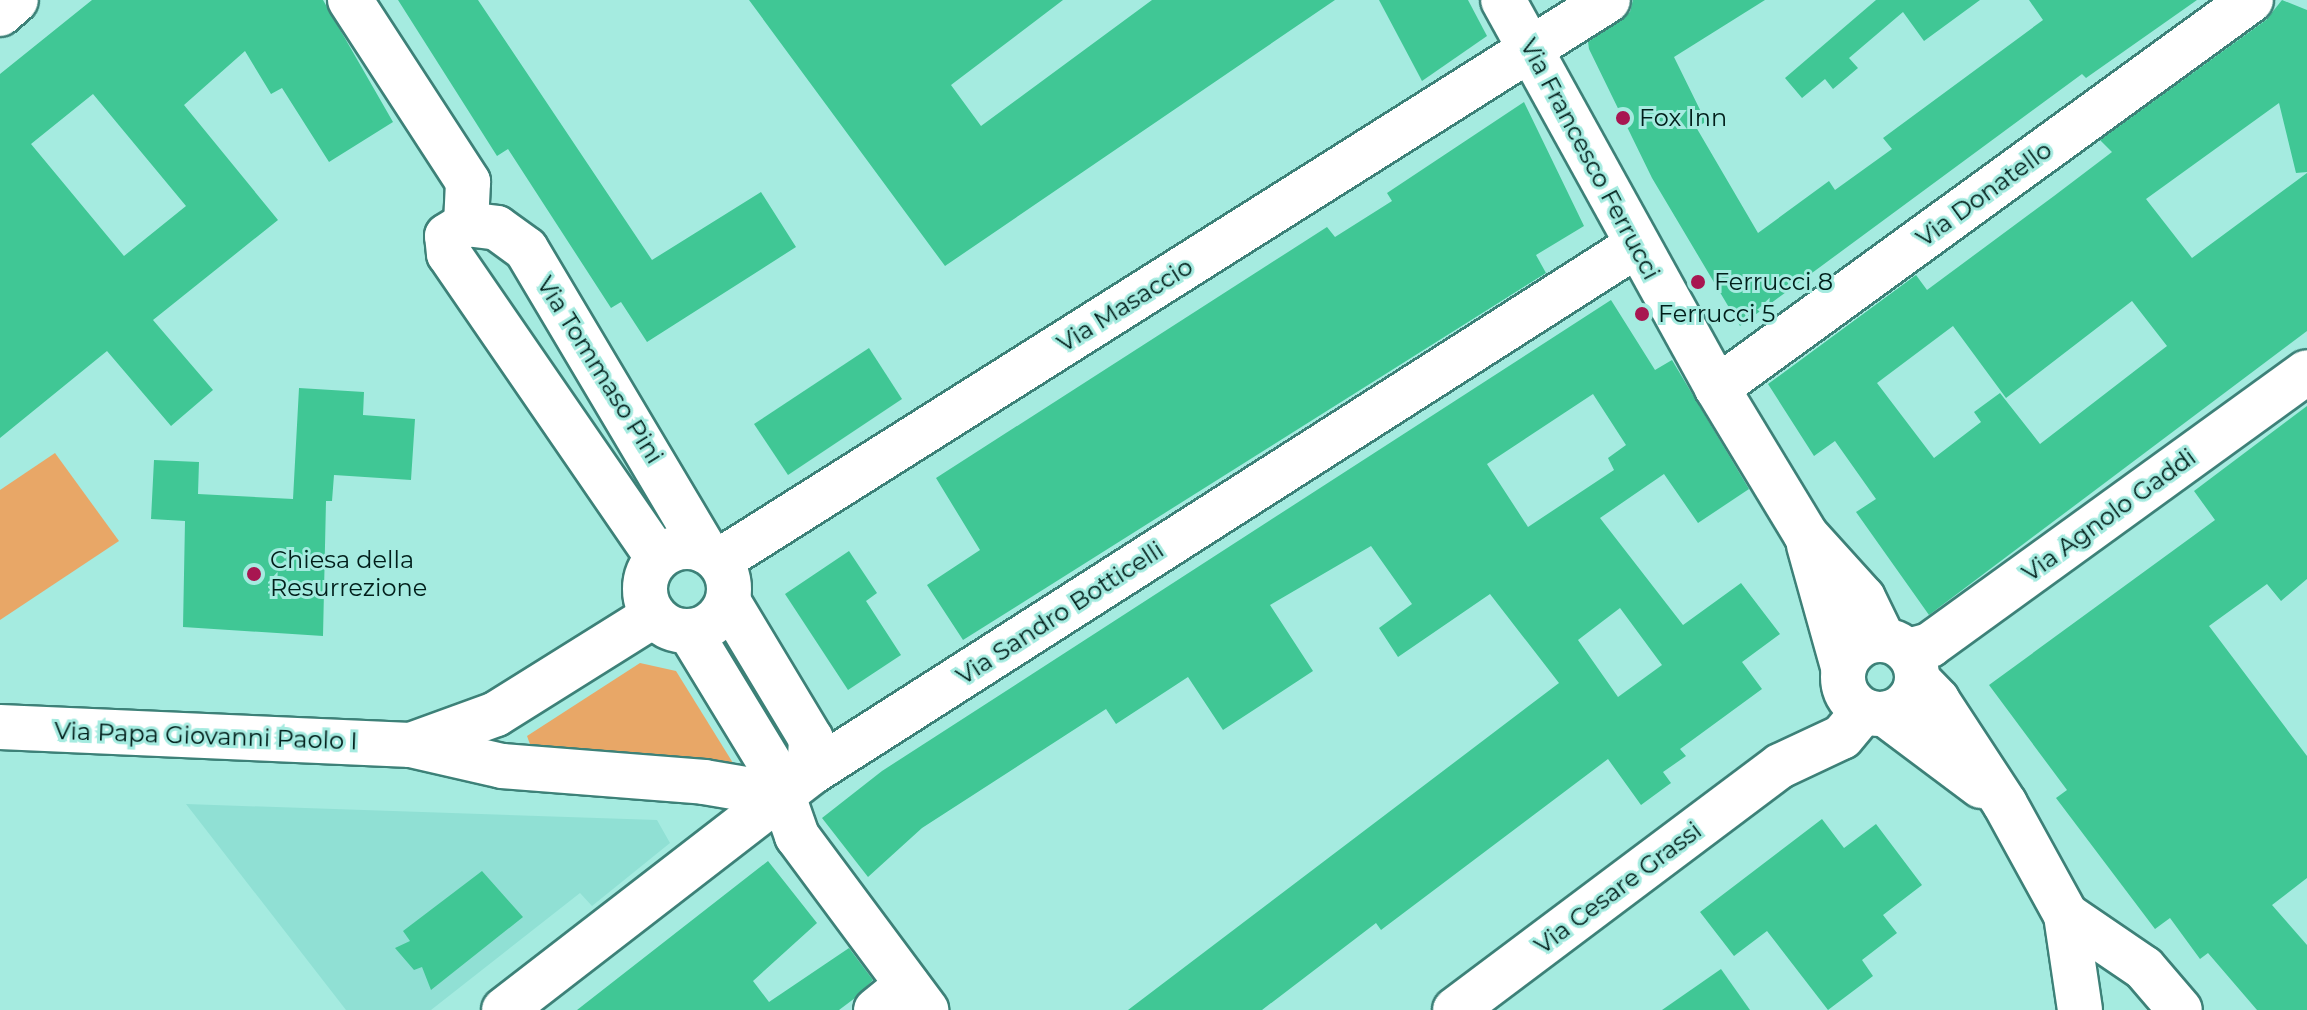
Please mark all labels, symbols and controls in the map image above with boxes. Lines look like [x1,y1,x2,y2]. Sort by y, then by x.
street label: Via Francesco Ferrucci [1514,34,1666,284]
place label: Fox Inn [1639,104,1727,132]
marker: Fox Inn [1614,109,1632,127]
street label: Via Donatello [1911,135,2057,253]
street label: Via Masaccio [1052,252,1198,358]
place label: Ferrucci 8 [1714,268,1833,296]
street label: Via Tommaso Pini [531,271,669,469]
marker: Ferrucci 8 [1689,273,1707,291]
place label: Ferrucci 5 [1658,300,1775,328]
marker: Ferrucci 5 [1633,305,1651,323]
street label: Via Agnolo Gaddi [2017,442,2201,588]
street label: Via Sandro Botticelli [951,535,1169,691]
place label: Chiesa della Resurrezione [270,546,427,602]
marker: Chiesa della Resurrezione [245,565,263,583]
street label: Via Papa Giovanni Paolo I [54,716,358,756]
street label: Via Cesare Grassi [1529,816,1707,960]

